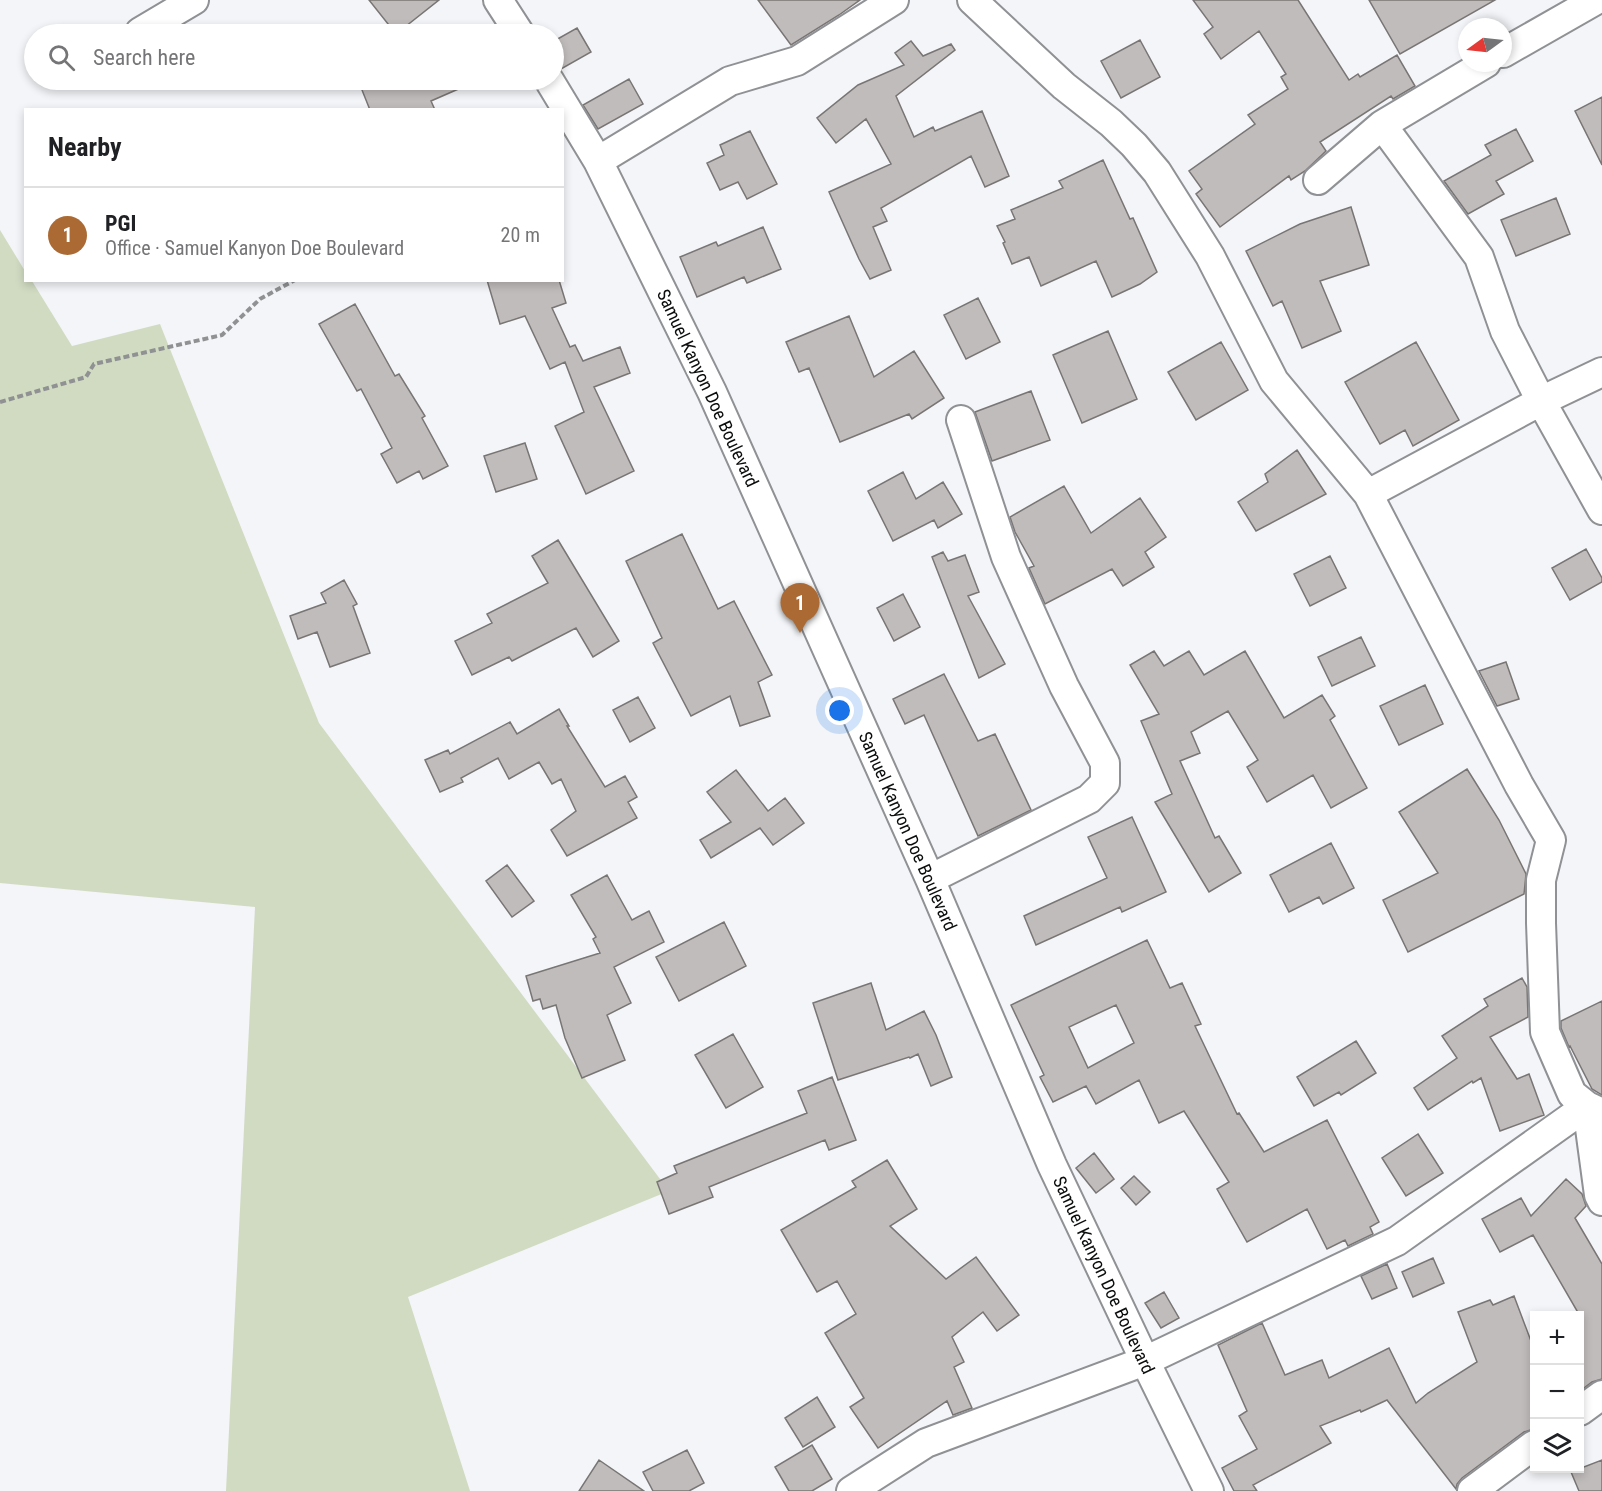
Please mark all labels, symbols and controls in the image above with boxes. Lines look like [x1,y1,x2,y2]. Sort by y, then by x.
north arrow [1458,18,1512,72]
search box [24,24,564,90]
icon: search [45,41,78,74]
text: Search here [93,45,195,70]
text: Nearby [48,132,122,162]
text: PGI [105,211,136,236]
text: 1 [62,223,73,247]
text: 20 m [501,223,540,247]
text: Office · Samuel Kanyon Doe Boulevard [105,236,404,260]
street label: Samuel Kanyon Doe Boulevard [653,286,763,490]
pin: 1 [780,584,820,633]
your location [825,696,854,725]
street label: Samuel Kanyon Doe Boulevard [855,728,961,934]
street label: Samuel Kanyon Doe Boulevard [1049,1173,1159,1377]
map controls [1530,1311,1584,1473]
button: + [1530,1311,1584,1365]
button: − [1530,1365,1584,1419]
button: layers [1530,1419,1584,1473]

